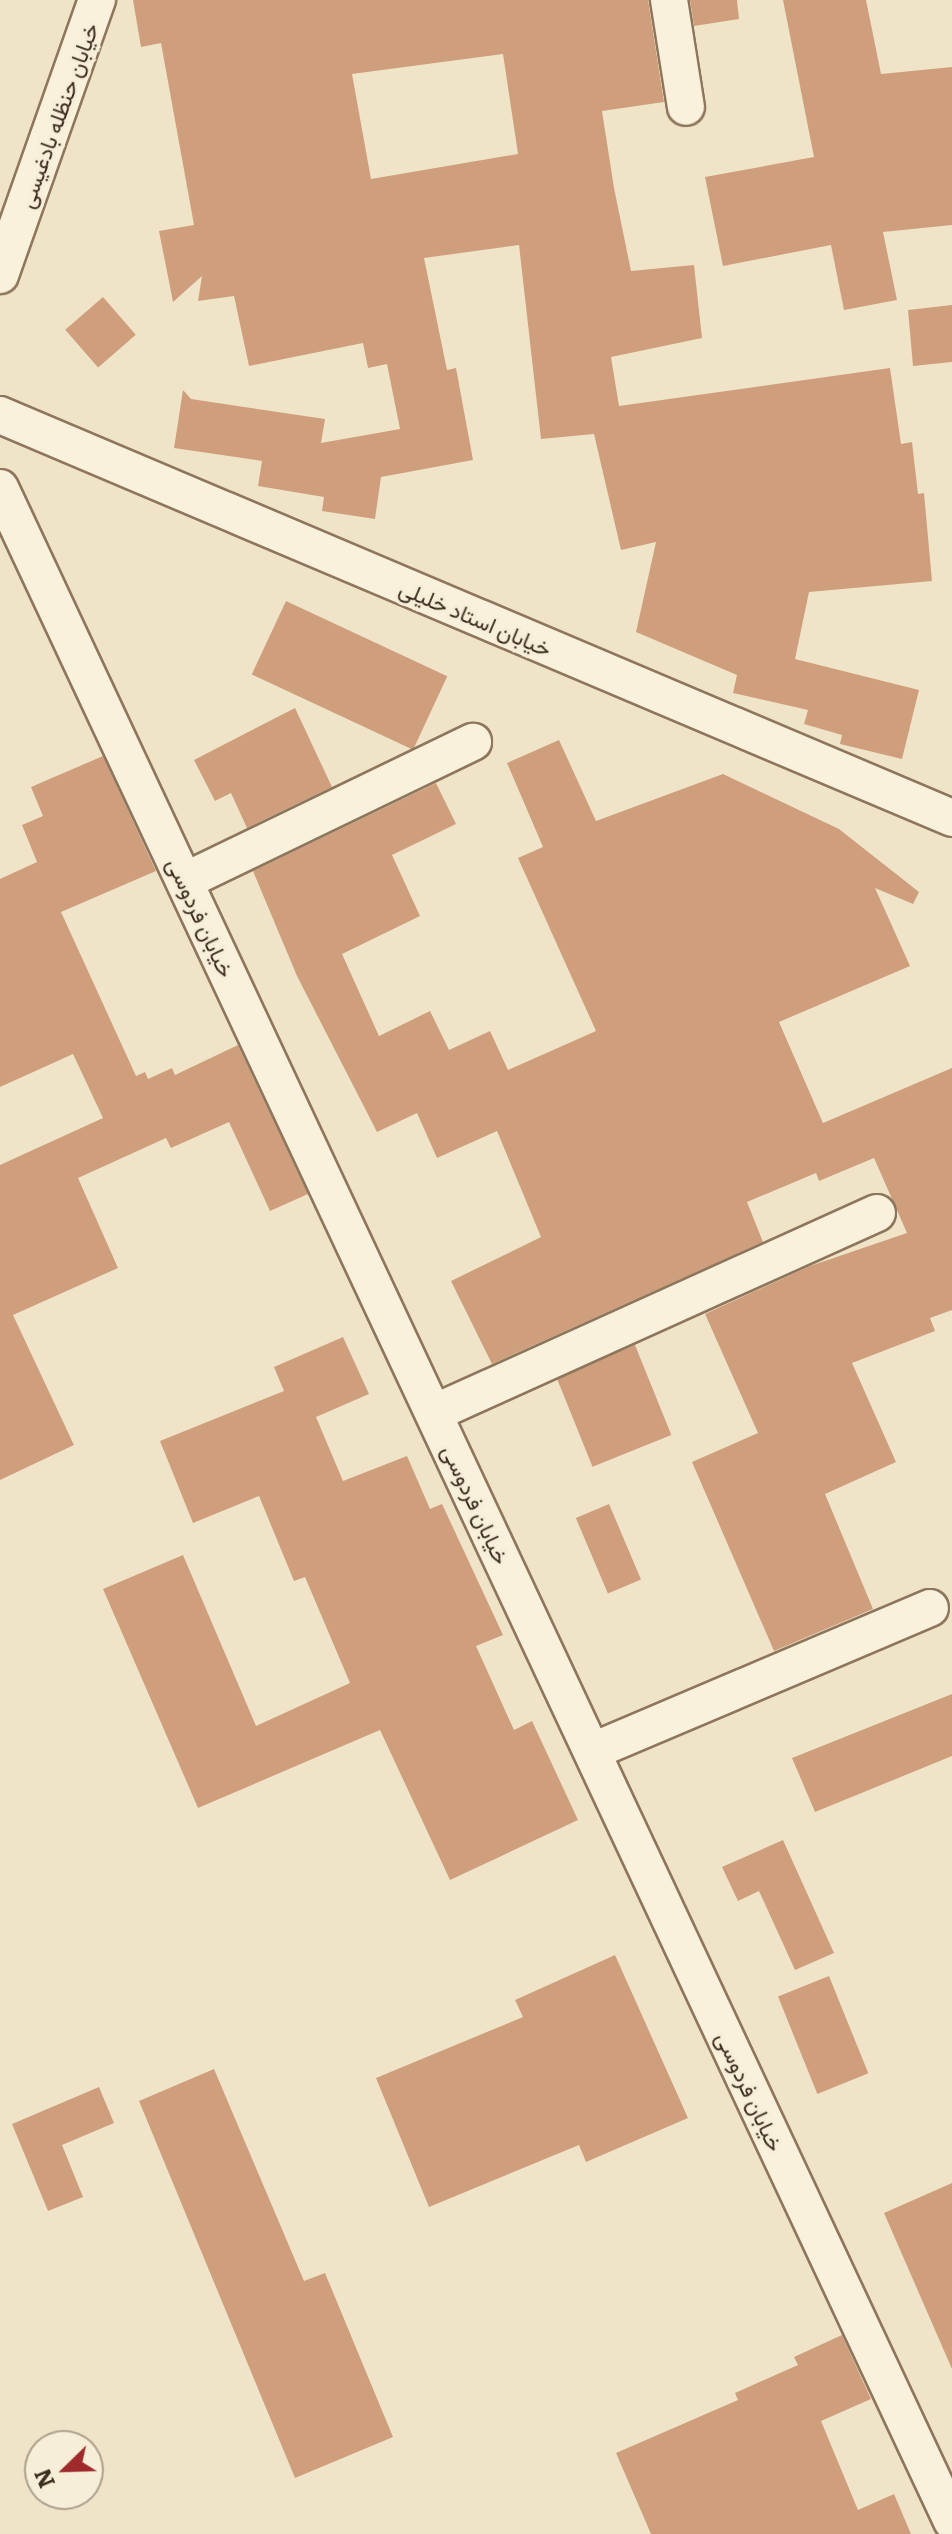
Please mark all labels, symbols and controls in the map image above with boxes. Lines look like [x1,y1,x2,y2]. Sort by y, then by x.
street label: خیابان حنظله بادغیسی [11,19,103,211]
street label: خیابان استاد خلیلی [396,573,556,661]
street label: خیابان فردوسی [163,853,241,981]
street label: خیابان فردوسی [438,1440,516,1568]
street label: خیابان فردوسی [712,2027,790,2155]
north arrow [24,2430,104,2510]
text: N [24,2464,62,2494]

